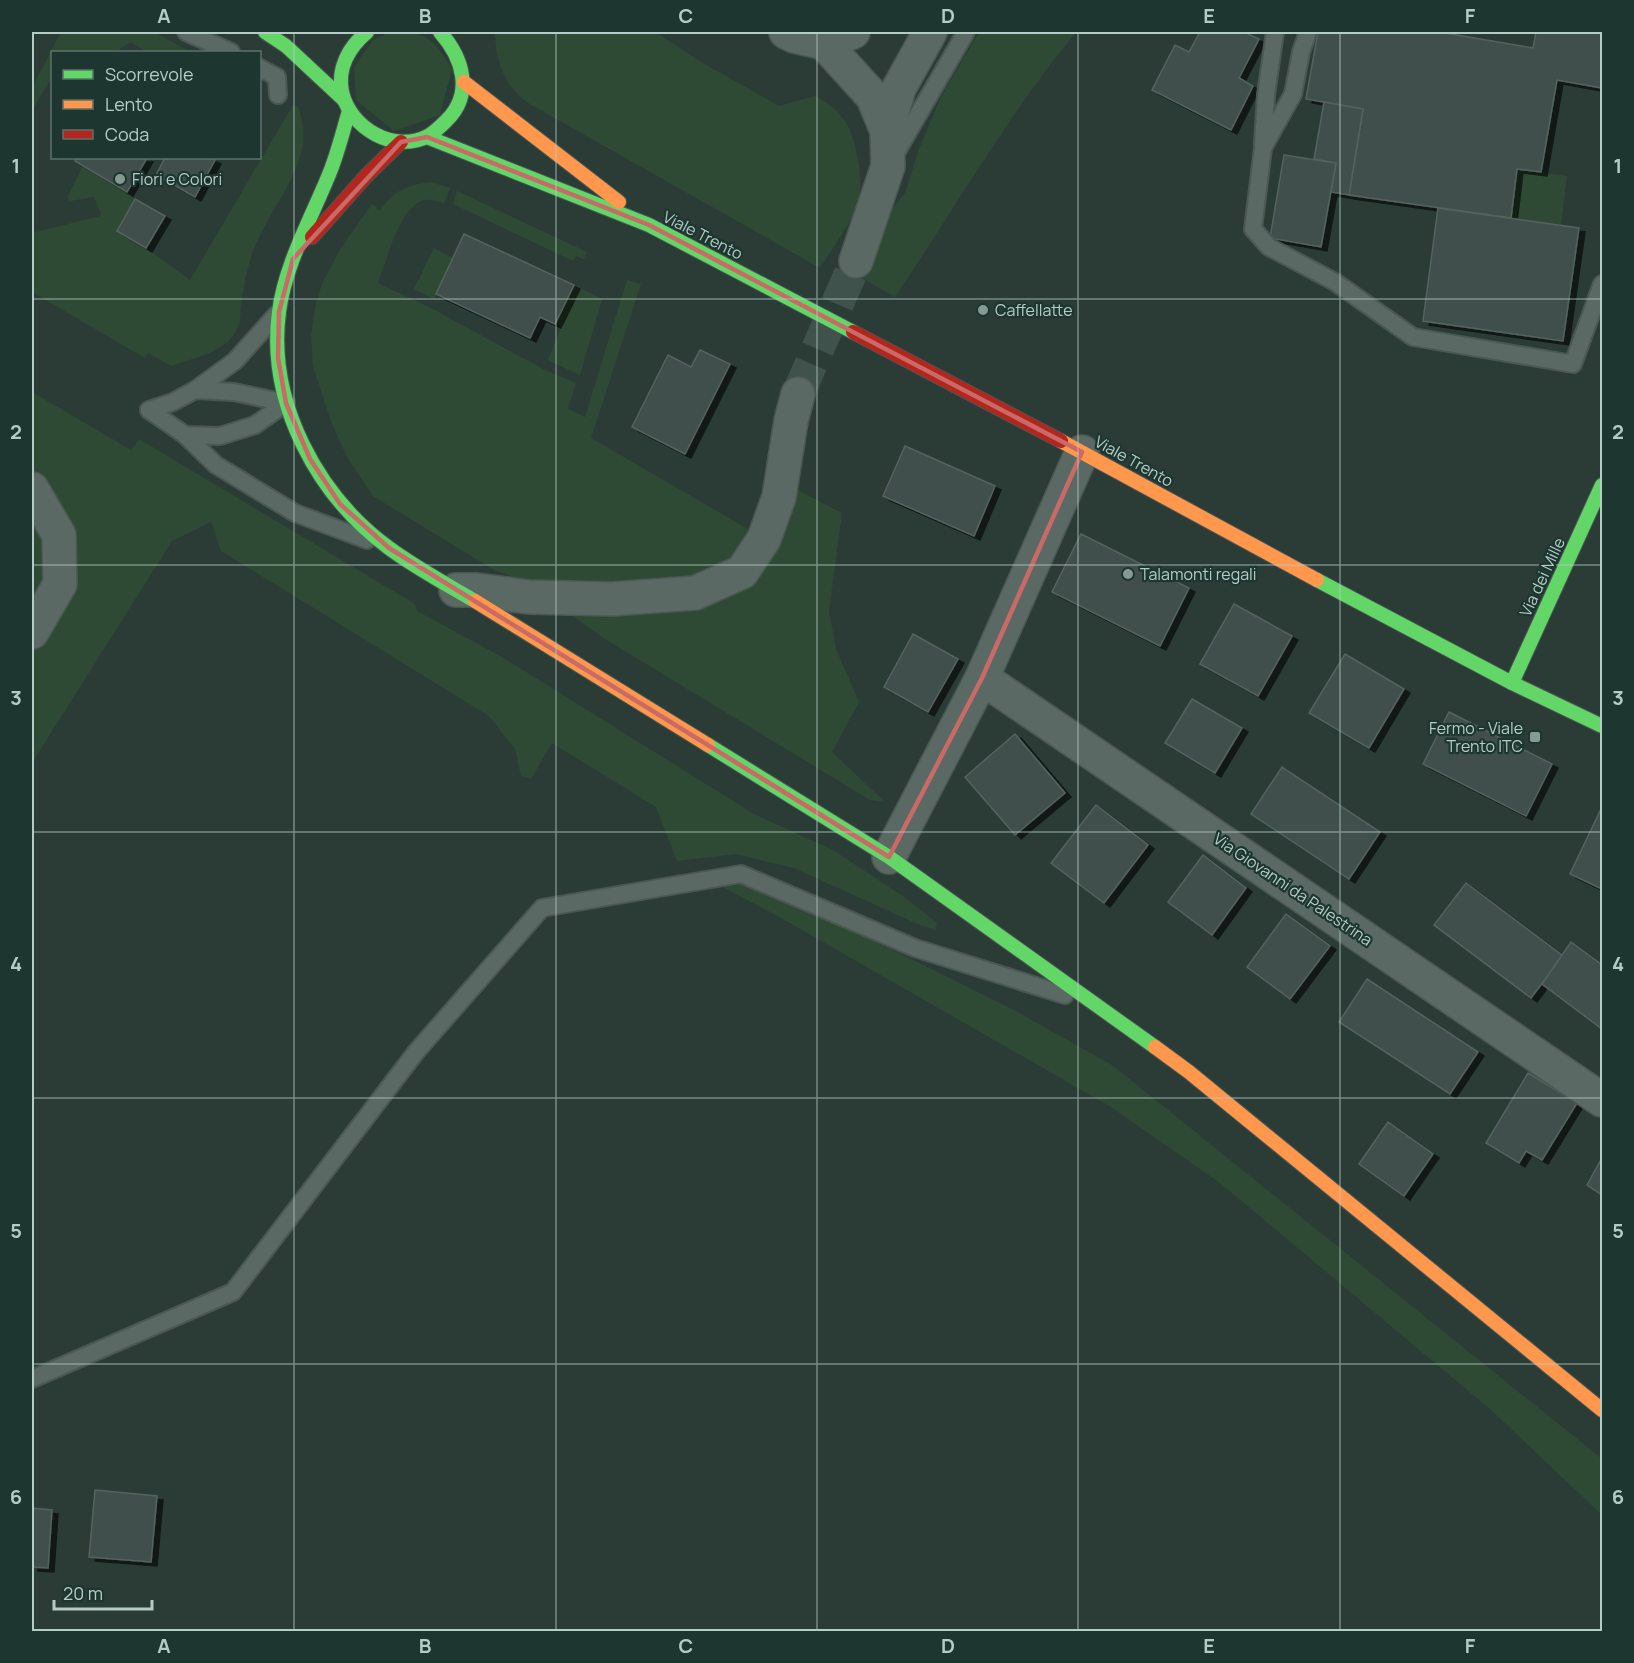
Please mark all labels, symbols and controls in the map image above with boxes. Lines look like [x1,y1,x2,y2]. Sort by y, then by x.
text: A [157,2,171,29]
text: B [419,2,432,29]
text: C [679,2,693,29]
text: D [941,2,955,29]
text: E [1203,2,1215,29]
text: F [1465,2,1476,29]
legend [51,51,261,159]
text: Scorrevole [105,62,194,86]
text: Lento [105,92,153,116]
text: Coda [105,122,149,146]
text: 1 [12,152,20,179]
text: 1 [1614,152,1622,179]
place label: Fiori e Colori [132,168,222,190]
marker: Fiori e Colori [113,172,127,186]
street label: Viale Trento [659,205,747,265]
place label: Caffellatte [995,299,1073,321]
marker: Caffellatte [976,303,990,317]
text: 2 [10,418,22,445]
text: 2 [1612,418,1624,445]
street label: Viale Trento [1091,430,1177,492]
street label: Via dei Mille [1514,534,1570,620]
place label: Talamonti regali [1140,563,1257,585]
marker: Talamonti regali [1121,567,1135,581]
text: 3 [10,684,22,711]
text: 3 [1612,684,1624,711]
place label: Fermo - Viale Trento ITC [1429,717,1523,757]
marker: Fermo - Viale Trento ITC [1528,730,1542,744]
street label: Via Giovanni da Palestrina [1209,827,1377,951]
text: 4 [10,950,22,977]
text: 4 [1612,950,1624,977]
text: 5 [10,1217,22,1244]
text: 5 [1612,1217,1624,1244]
text: 6 [10,1483,22,1510]
text: 6 [1612,1483,1624,1510]
scale bar [54,1573,152,1611]
text: 20 m [63,1581,103,1605]
text: A [157,1632,171,1659]
text: B [419,1632,432,1659]
text: C [679,1632,693,1659]
text: D [941,1632,955,1659]
text: E [1203,1632,1215,1659]
text: F [1465,1632,1476,1659]

